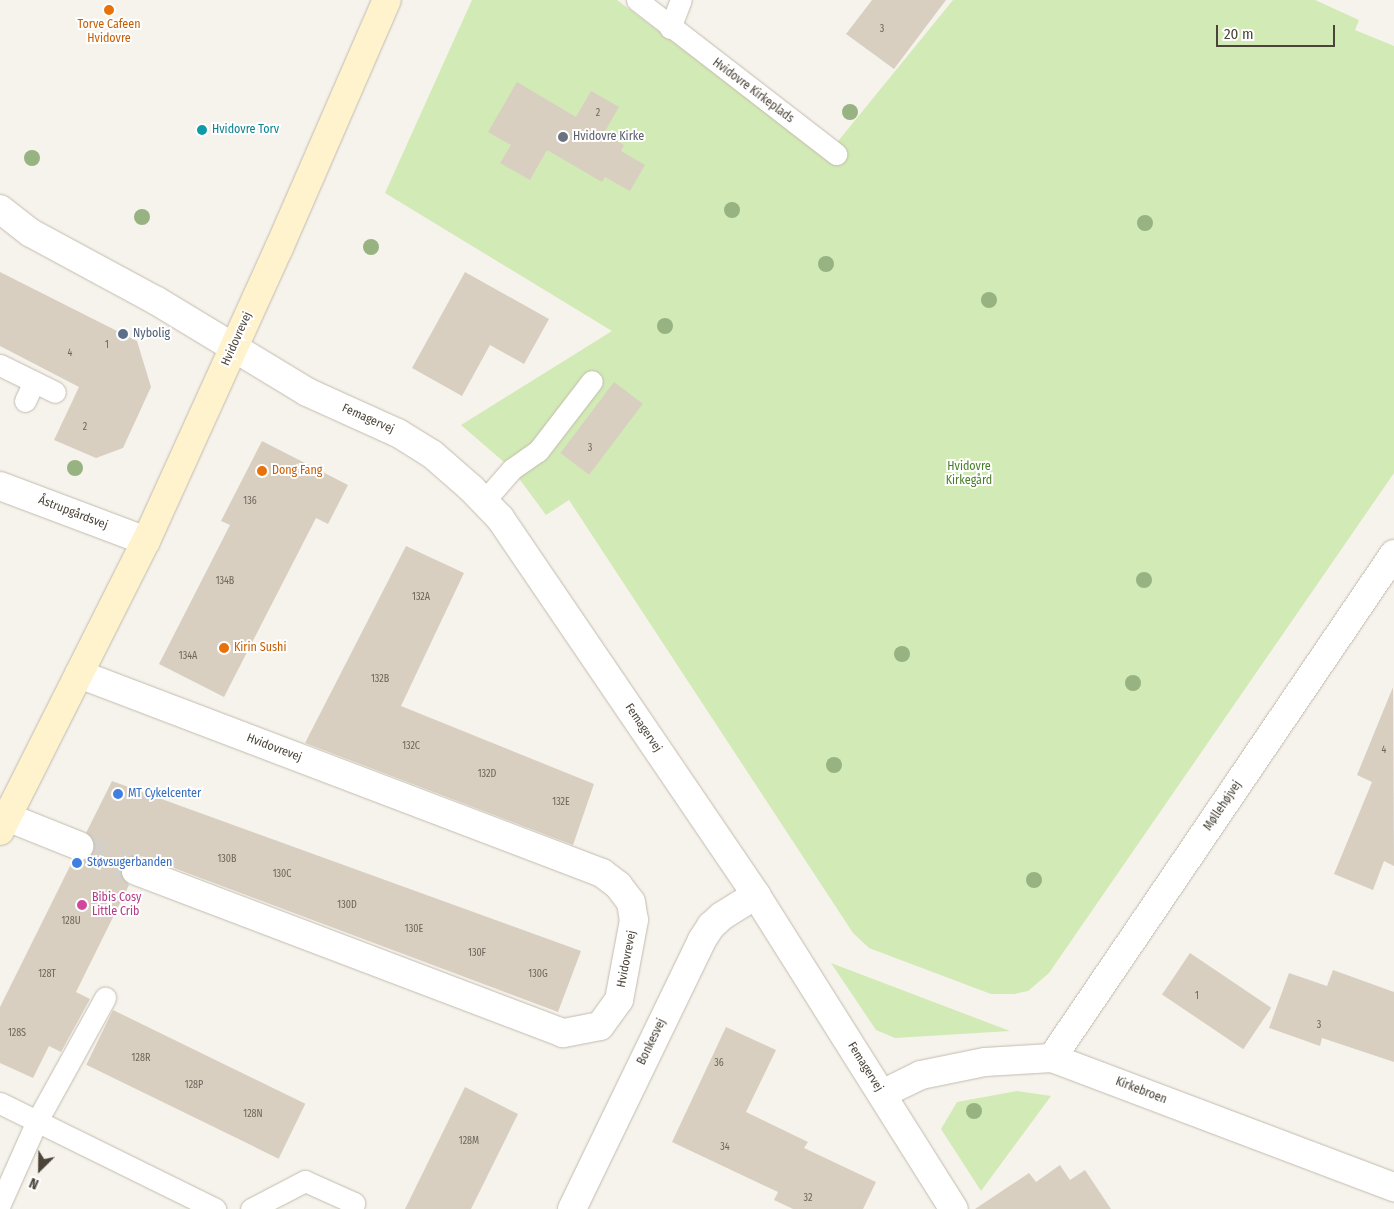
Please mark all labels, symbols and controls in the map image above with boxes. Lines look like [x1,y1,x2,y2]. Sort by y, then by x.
marker: Torve Cafeen Hvidovre [103,4,115,16]
scale bar [1219,15,1338,47]
place label: Torve Cafeen Hvidovre [77,18,141,46]
house number: 3 [880,24,884,36]
text: 20 m [1224,25,1254,43]
street label: Hvidovre Kirkeplads [709,56,797,126]
house number: 2 [596,108,600,120]
place label: Hvidovre Torv [212,123,279,137]
marker: Hvidovre Torv [196,124,208,136]
place label: Hvidovre Kirke [573,130,644,144]
marker: Hvidovre Kirke [557,131,569,143]
street label: Hvidovrevej [219,310,255,368]
place label: Nybolig [133,327,170,341]
marker: Nybolig [117,328,129,340]
house number: 1 [105,340,109,352]
house number: 4 [68,348,72,360]
street label: Femagervej [340,401,396,437]
house number: 2 [83,422,87,434]
house number: 3 [588,443,592,455]
park label: Hvidovre Kirkegård [946,460,992,488]
place label: Dong Fang [272,464,322,478]
marker: Dong Fang [256,465,268,477]
street label: Åstrupgårdsvej [36,493,110,533]
house number: 136 [243,496,257,508]
house number: 134B [216,576,234,588]
house number: 132A [412,592,430,604]
place label: Kirin Sushi [234,641,286,655]
marker: Kirin Sushi [218,642,230,654]
house number: 134A [179,651,197,663]
house number: 132B [371,674,389,686]
street label: Femagervej [621,701,665,755]
street label: Hvidovrevej [245,731,303,765]
house number: 132C [402,741,420,753]
house number: 4 [1382,745,1386,757]
house number: 132D [478,769,496,781]
street label: Møllehøjvej [1201,778,1245,834]
place label: MT Cykelcenter [128,787,201,801]
marker: MT Cykelcenter [112,788,124,800]
house number: 132E [552,797,570,809]
house number: 130B [217,854,237,866]
place label: Støvsugerbanden [87,856,172,870]
marker: Støvsugerbanden [71,857,83,869]
house number: 130C [273,869,291,881]
place label: Bibis Cosy Little Crib [92,891,141,919]
marker: Bibis Cosy Little Crib [76,899,88,911]
house number: 130D [337,900,357,912]
house number: 128U [61,916,81,928]
house number: 130E [405,924,423,936]
street label: Hvidovrevej [614,929,640,989]
house number: 130F [468,948,486,960]
house number: 128T [38,969,56,981]
house number: 130G [528,969,548,981]
house number: 1 [1195,991,1199,1003]
street label: Bonkesvej [635,1016,669,1068]
house number: 3 [1317,1020,1321,1032]
house number: 128S [8,1028,26,1040]
street label: Femagervej [844,1040,886,1094]
house number: 128R [132,1053,150,1065]
house number: 36 [714,1058,724,1070]
street label: Kirkebroen [1113,1075,1169,1107]
house number: 128P [185,1080,203,1092]
house number: 128N [243,1109,263,1121]
house number: 128M [459,1136,479,1148]
house number: 34 [720,1142,730,1154]
north arrow [15,1144,65,1194]
text: N [27,1174,41,1193]
house number: 32 [804,1193,812,1205]

